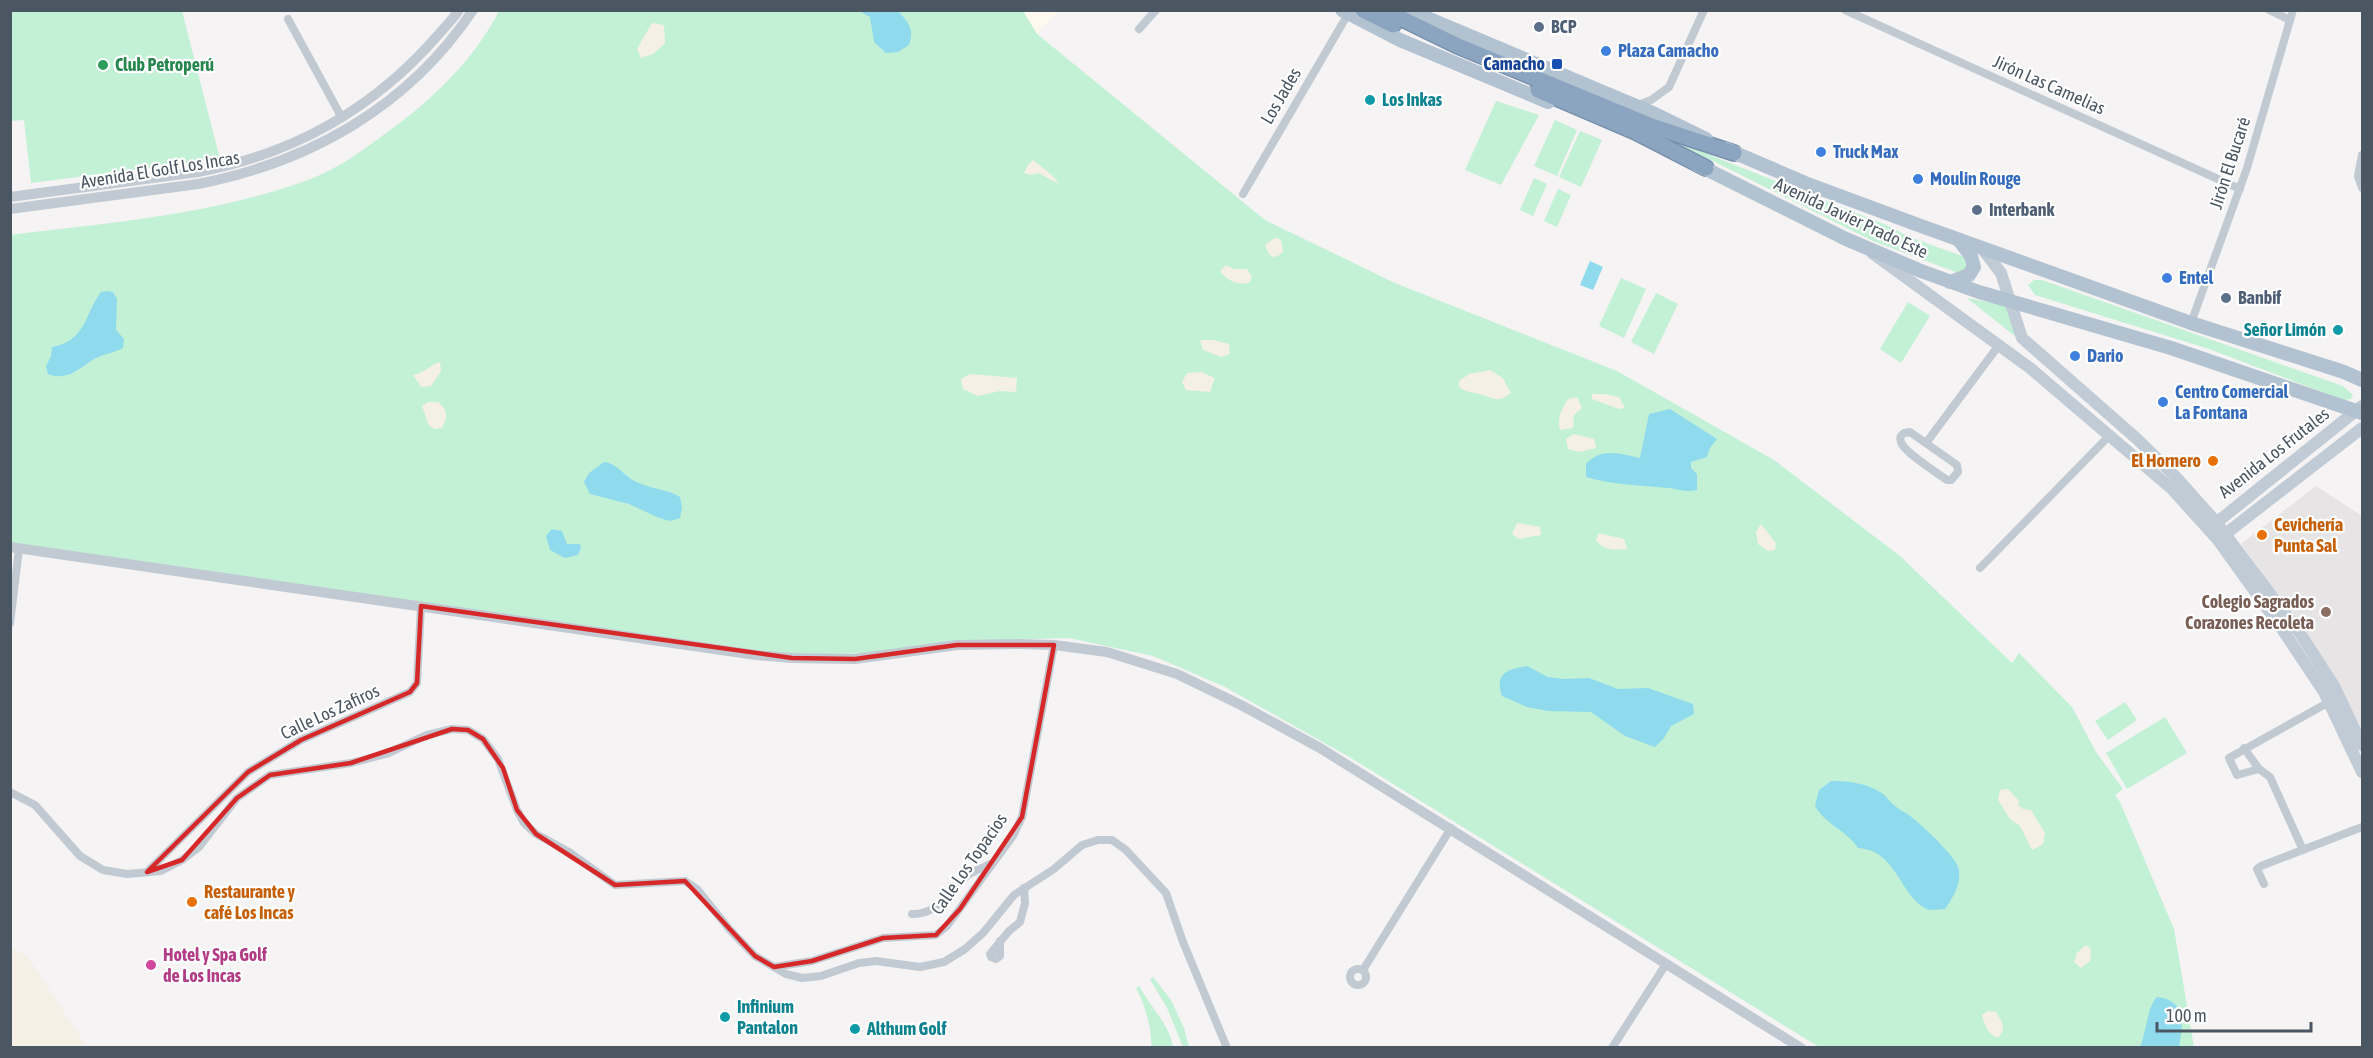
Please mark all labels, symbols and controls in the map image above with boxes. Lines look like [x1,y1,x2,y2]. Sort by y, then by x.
place label: BCP [1551,16,1577,37]
marker: BCP [1532,20,1546,34]
place label: Plaza Camacho [1618,40,1719,61]
marker: Plaza Camacho [1599,44,1613,58]
street label: Jirón Las Camelias [1990,50,2108,119]
place label: Camacho [1483,53,1545,74]
place label: Club Petroperú [115,54,214,75]
marker: Camacho [1550,57,1564,71]
marker: Club Petroperú [96,58,110,72]
street label: Los Jades [1256,64,1305,128]
place label: Los Inkas [1382,89,1443,110]
marker: Los Inkas [1363,93,1377,107]
street label: Jirón El Bucaré [2205,114,2254,212]
place label: Truck Max [1833,141,1899,162]
marker: Truck Max [1814,145,1828,159]
street label: Avenida El Golf Los Incas [79,147,241,192]
place label: Moulin Rouge [1930,168,2021,189]
marker: Moulin Rouge [1911,172,1925,186]
street label: Avenida Javier Prado Este [1771,173,1931,262]
place label: Interbank [1989,199,2055,220]
marker: Interbank [1970,203,1984,217]
place label: Entel [2179,267,2214,288]
marker: Entel [2160,271,2174,285]
place label: Banbif [2238,287,2282,308]
marker: Banbif [2219,291,2233,305]
place label: Señor Limón [2244,319,2326,340]
marker: Señor Limón [2331,323,2345,337]
place label: Dario [2087,345,2123,366]
marker: Dario [2068,349,2082,363]
place label: Centro Comercial La Fontana [2175,381,2289,423]
marker: Centro Comercial La Fontana [2156,395,2170,409]
street label: Avenida Los Frutales [2214,403,2333,502]
place label: El Hornero [2131,450,2201,471]
marker: El Hornero [2206,454,2220,468]
place label: Cevichería Punta Sal [2274,514,2343,556]
marker: Cevichería Punta Sal [2255,528,2269,542]
place label: Colegio Sagrados Corazones Recoleta [2185,591,2315,633]
marker: Colegio Sagrados Corazones Recoleta [2319,605,2333,619]
street label: Calle Los Zafiros [277,680,382,744]
street label: Calle Los Topacios [926,809,1011,918]
place label: Restaurante y café Los Incas [204,881,295,923]
marker: Restaurante y café Los Incas [185,895,199,909]
place label: Hotel y Spa Golf de Los Incas [163,944,268,986]
marker: Hotel y Spa Golf de Los Incas [144,958,158,972]
scale bar [2157,995,2312,1033]
place label: Infinium Pantalon [737,996,798,1038]
text: 100 m [2166,1005,2207,1026]
marker: Infinium Pantalon [718,1010,732,1024]
place label: Althum Golf [866,1018,947,1039]
marker: Althum Golf [848,1022,862,1036]

